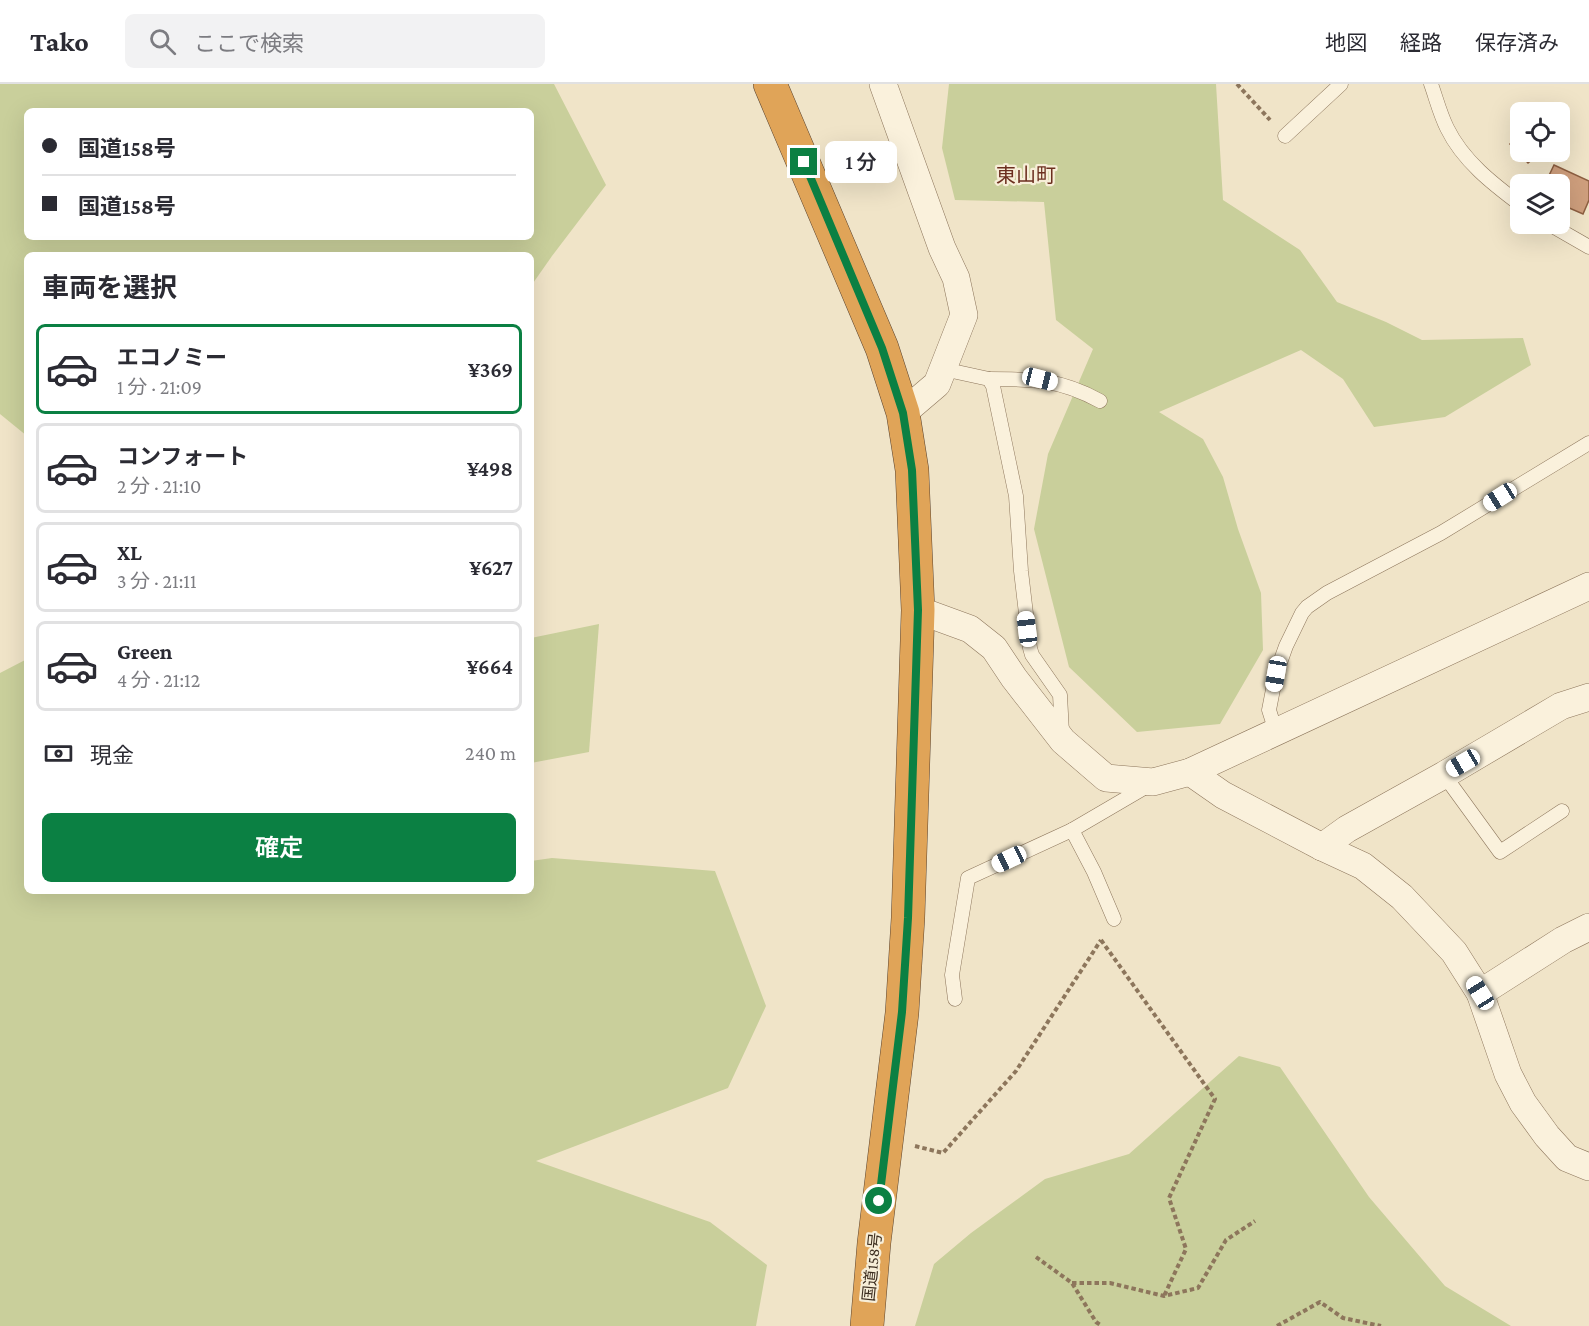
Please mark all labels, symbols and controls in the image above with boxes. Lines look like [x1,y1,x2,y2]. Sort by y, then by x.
search box [125,14,545,68]
icon: search [146,25,179,58]
text: Tako [30,26,89,57]
text: ここで検索 [194,31,304,56]
text: 地図 [1325,31,1367,55]
text: 経路 [1400,31,1442,55]
text: 保存済み [1475,31,1559,55]
map controls [1510,102,1570,234]
button: locate [1510,102,1570,162]
text: 国道158号 [78,136,176,161]
callout: 1 分 [825,141,897,183]
route end [790,148,817,175]
text: 1 分 [846,151,876,173]
district label: 東山町 [996,164,1056,186]
button: layers [1510,174,1570,234]
text: 国道158号 [78,194,176,219]
text: 車両を選択 [42,273,177,303]
icon: car [45,342,99,396]
text: エコノミー [117,345,227,370]
text: ¥369 [468,357,513,382]
car [1020,366,1060,392]
text: 1 分 · 21:09 [117,376,202,398]
icon: car [45,441,99,495]
text: コンフォート [117,444,248,469]
text: ¥498 [467,456,513,481]
text: 2 分 · 21:10 [117,475,201,497]
car [1480,480,1520,514]
icon: car [45,540,99,594]
text: XL [117,540,142,565]
text: ¥627 [469,555,513,580]
text: 3 分 · 21:11 [117,570,197,592]
car [1016,610,1038,648]
icon: car [45,639,99,693]
text: Green [117,639,173,664]
text: ¥664 [466,654,513,679]
car [1264,655,1288,693]
text: 4 分 · 21:12 [117,669,200,691]
icon: cash [42,737,75,770]
text: 240 m [465,742,516,764]
text: 現金 [90,743,134,768]
car [1443,746,1483,780]
button: 確定 [42,813,516,882]
car [989,843,1029,875]
car [1463,973,1497,1013]
route start [865,1187,892,1214]
street label: 国道158号 [860,1232,884,1302]

